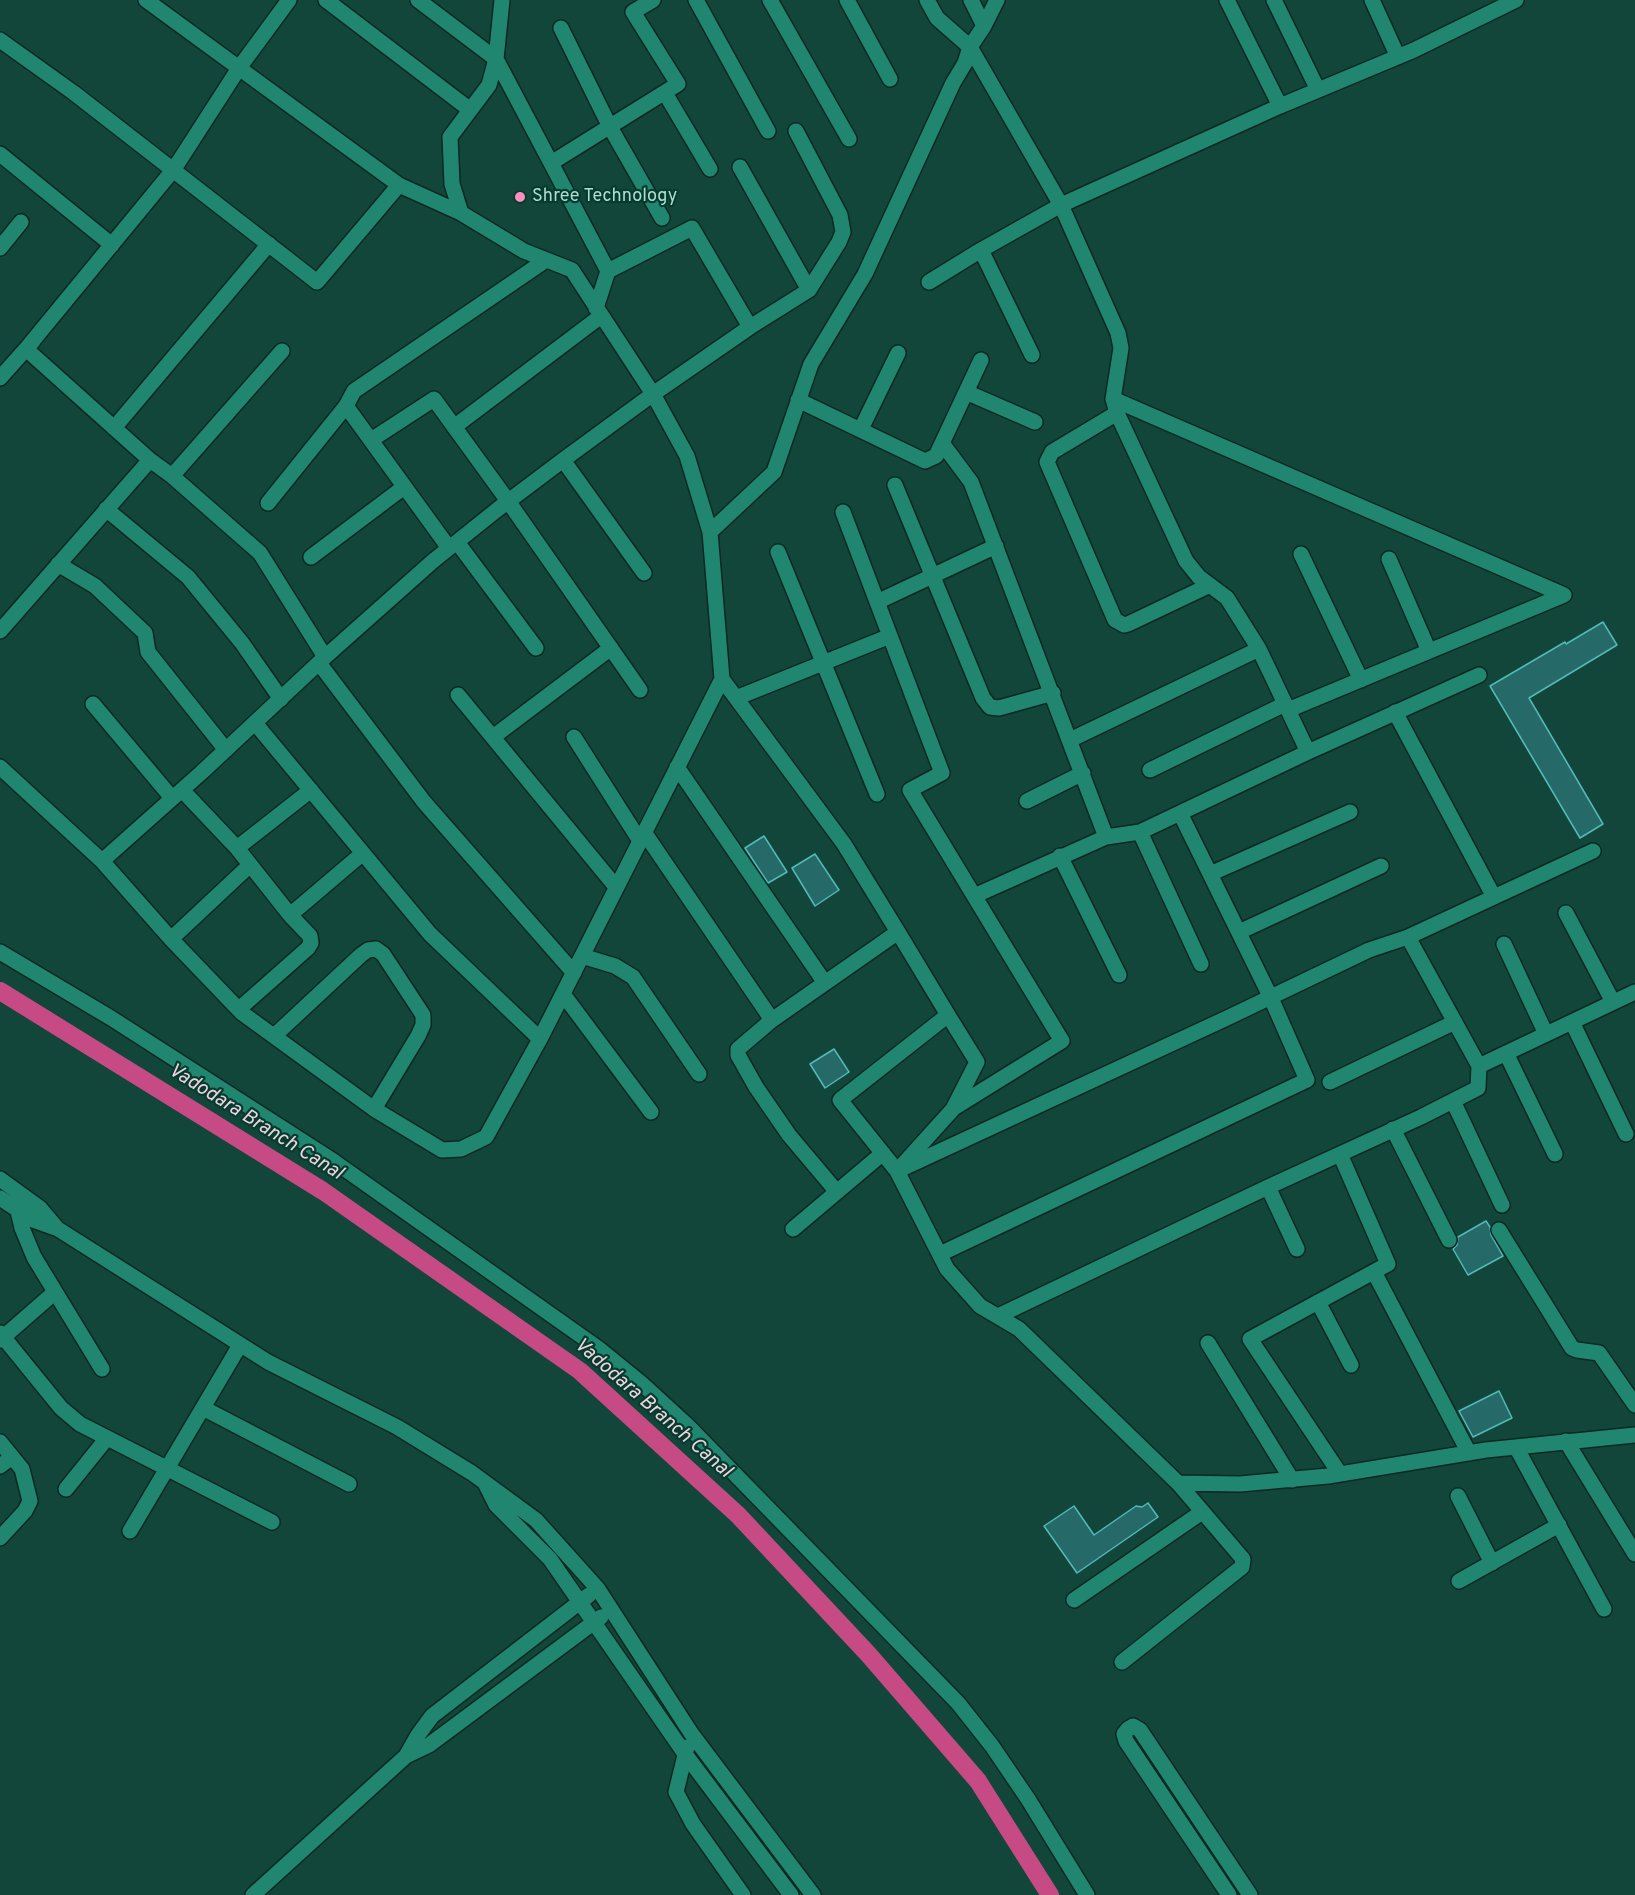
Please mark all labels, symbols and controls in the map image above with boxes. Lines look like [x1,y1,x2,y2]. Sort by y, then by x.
place label: Shree Technology [532,186,677,208]
marker: Shree Technology [513,190,527,204]
water label: Vadodara Branch Canal [163,1059,347,1187]
water label: Vadodara Branch Canal [568,1334,736,1484]

